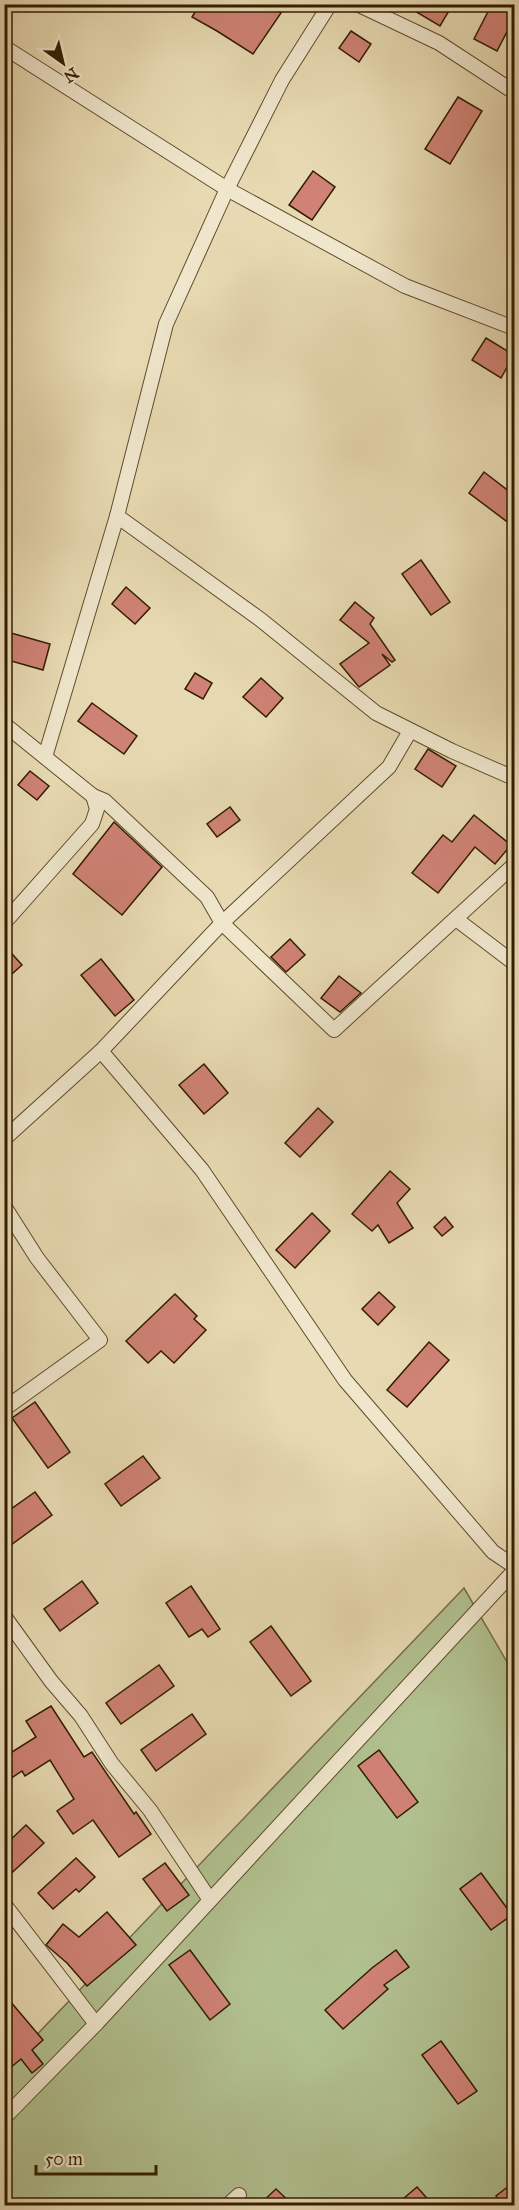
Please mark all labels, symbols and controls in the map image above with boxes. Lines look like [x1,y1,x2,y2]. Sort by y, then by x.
north arrow [33,33,93,93]
text: N [60,63,82,87]
scale bar [36,2138,156,2176]
text: 50 m [45,2148,83,2170]

